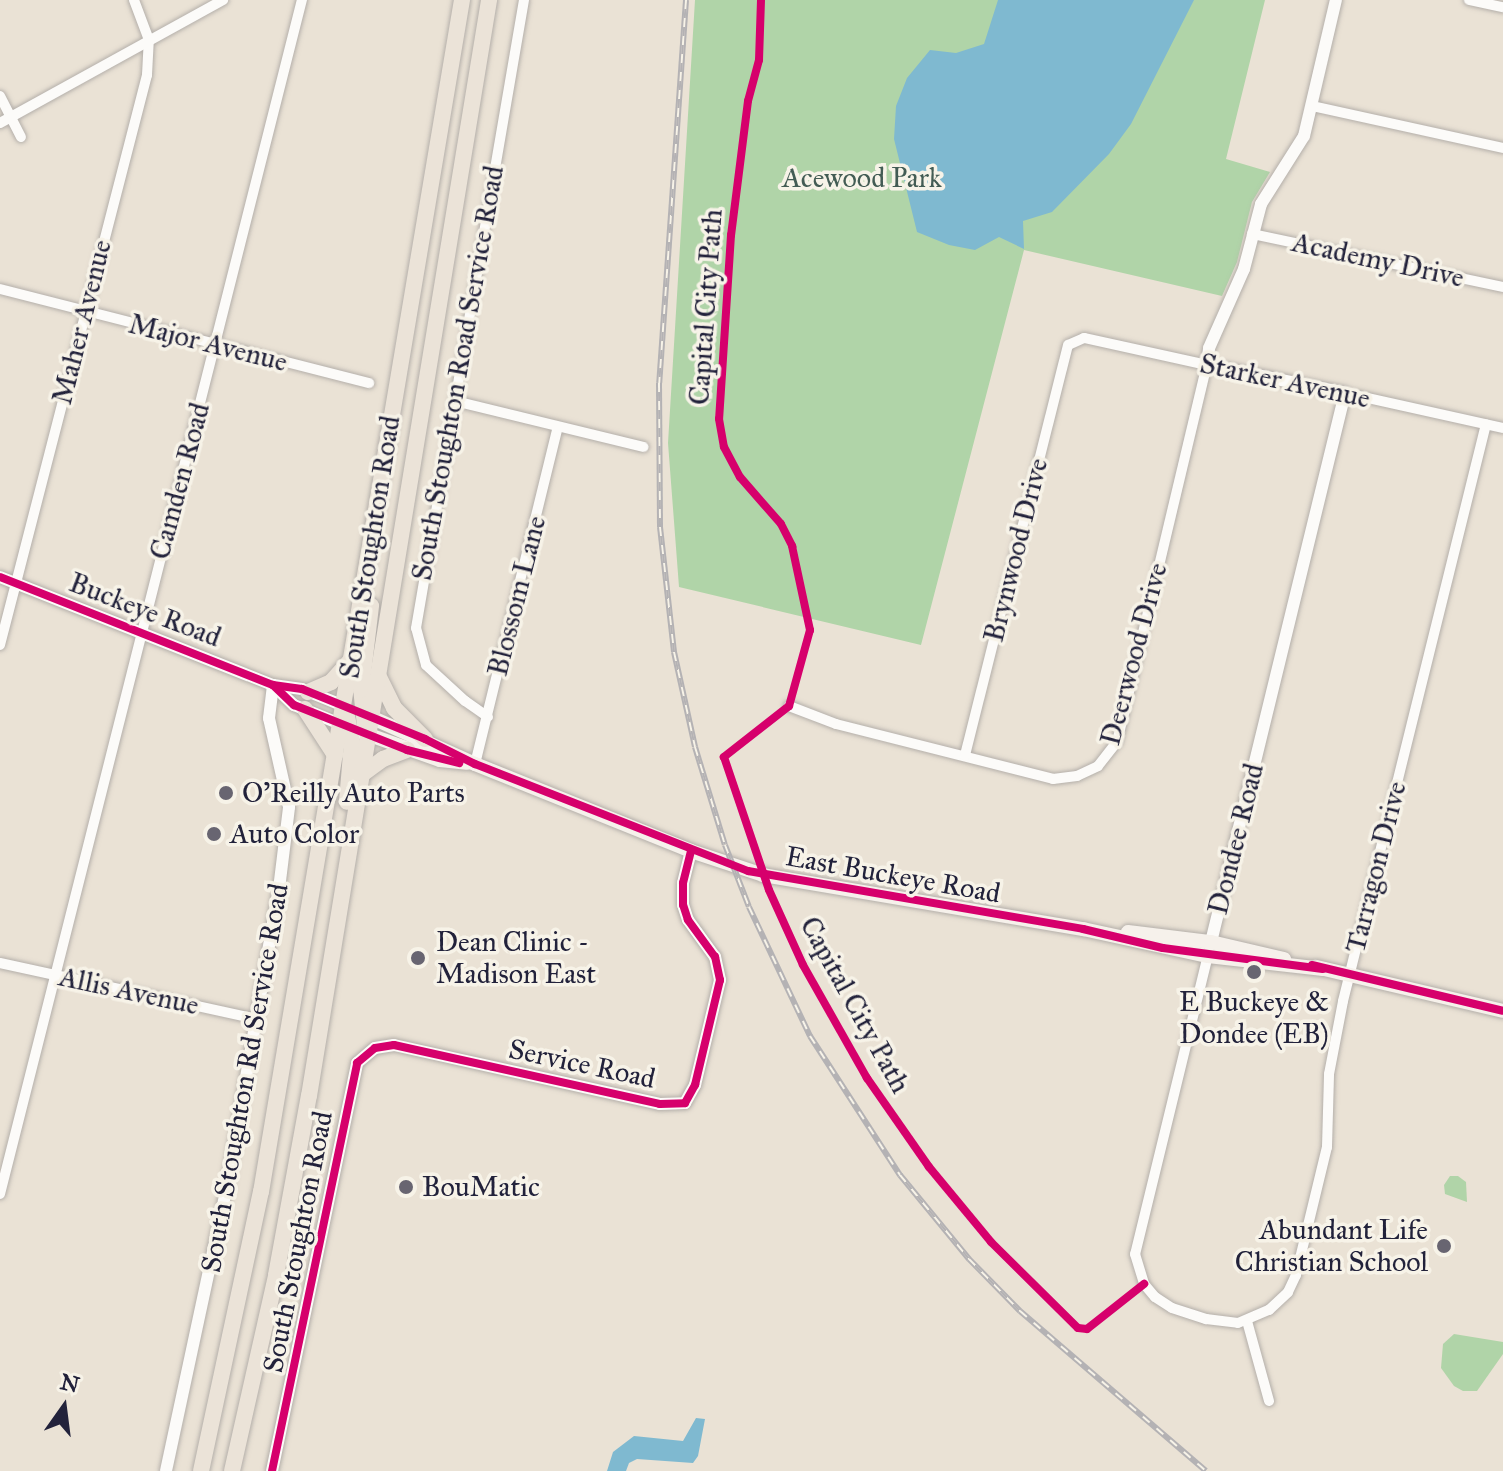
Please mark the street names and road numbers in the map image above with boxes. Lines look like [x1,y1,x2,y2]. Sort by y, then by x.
street label: South Stoughton Road Service Road [405,163,511,583]
street label: Capital City Path [682,208,730,406]
street label: Academy Drive [1289,225,1467,295]
street label: Maher Avenue [45,236,119,408]
street label: Major Avenue [125,307,291,379]
street label: Starker Avenue [1197,347,1373,415]
street label: Camden Road [143,399,217,563]
street label: South Stoughton Road [333,413,407,681]
street label: Brynwood Drive [977,454,1055,646]
street label: Blossom Lane [481,512,553,680]
street label: Deerwood Drive [1093,559,1175,749]
street label: Buckeye Road [64,566,226,654]
street label: Dondee Road [1201,760,1271,918]
street label: Tarragon Drive [1338,778,1414,956]
street label: East Buckeye Road [783,840,1003,910]
street label: South Stoughton Rd Service Road [194,881,296,1275]
street label: Capital City Path [793,911,917,1099]
street label: Allis Avenue [56,960,202,1022]
street label: Service Road [506,1032,658,1096]
street label: South Stoughton Road [256,1108,340,1376]

